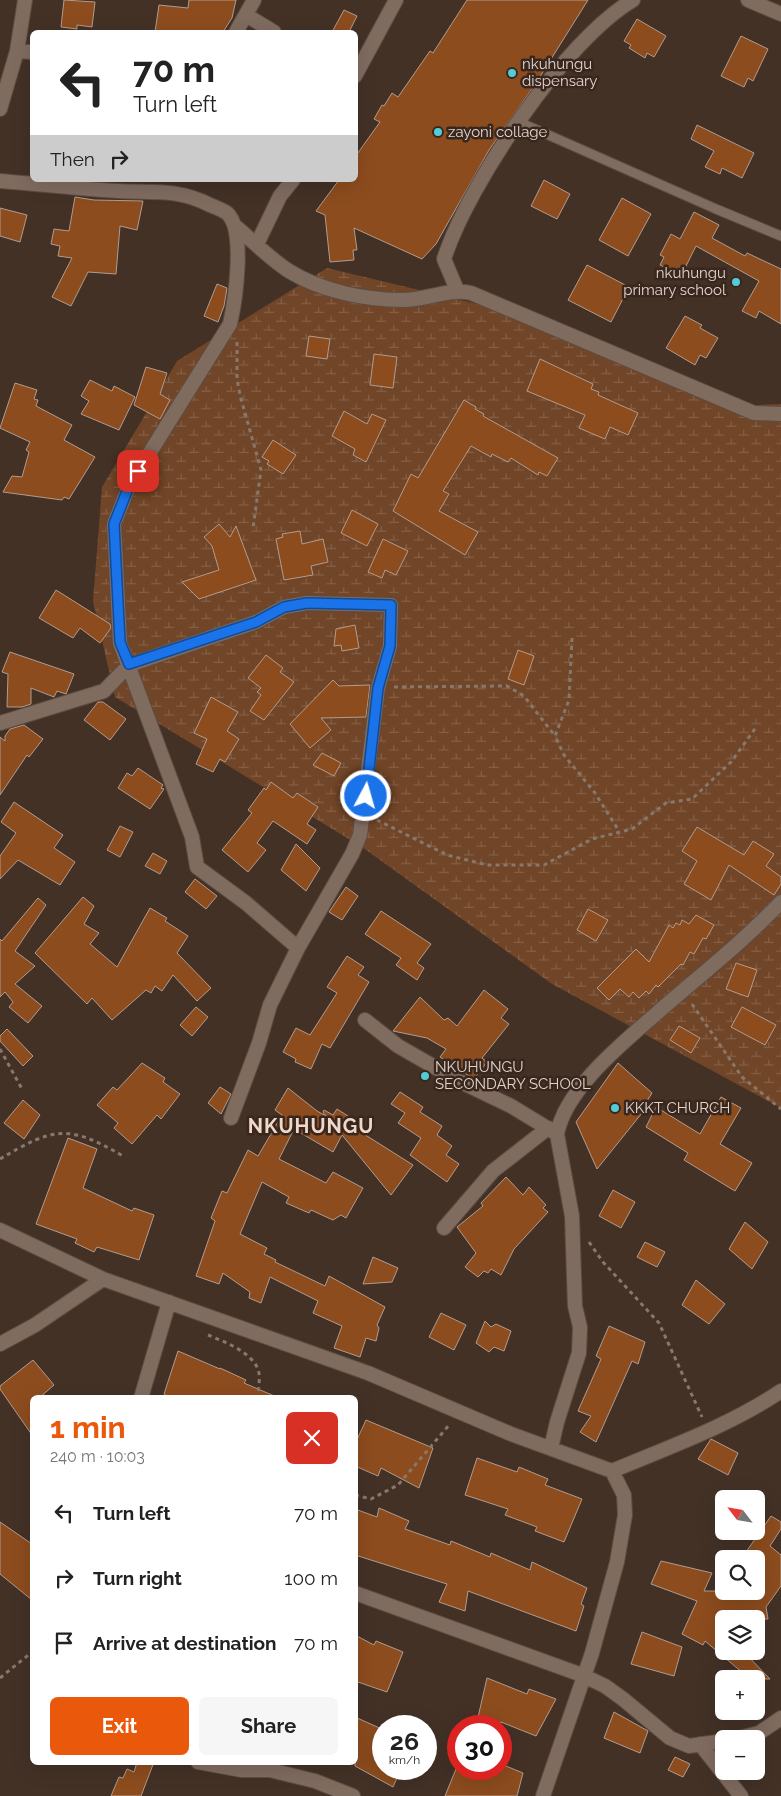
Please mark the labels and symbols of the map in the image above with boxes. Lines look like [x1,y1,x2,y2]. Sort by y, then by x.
place label: nkuhungu dispensary [522,55,597,90]
marker: nkuhungu dispensary [506,67,518,79]
place label: zayoni collage [448,123,548,141]
marker: zayoni collage [432,126,444,138]
place label: nkuhungu primary school [623,264,727,299]
marker: nkuhungu primary school [730,276,742,288]
pin [117,450,159,492]
position arrow [339,769,391,821]
place label: NKUHUNGU SECONDARY SCHOOL [435,1058,591,1093]
marker: NKUHUNGU SECONDARY SCHOOL [419,1070,431,1082]
place label: KKKT CHURCH [625,1099,730,1117]
marker: KKKT CHURCH [609,1102,621,1114]
district label: NKUHUNGU [248,1114,374,1138]
north arrow [715,1490,765,1540]
speed limit sign: 30 [447,1715,512,1780]

